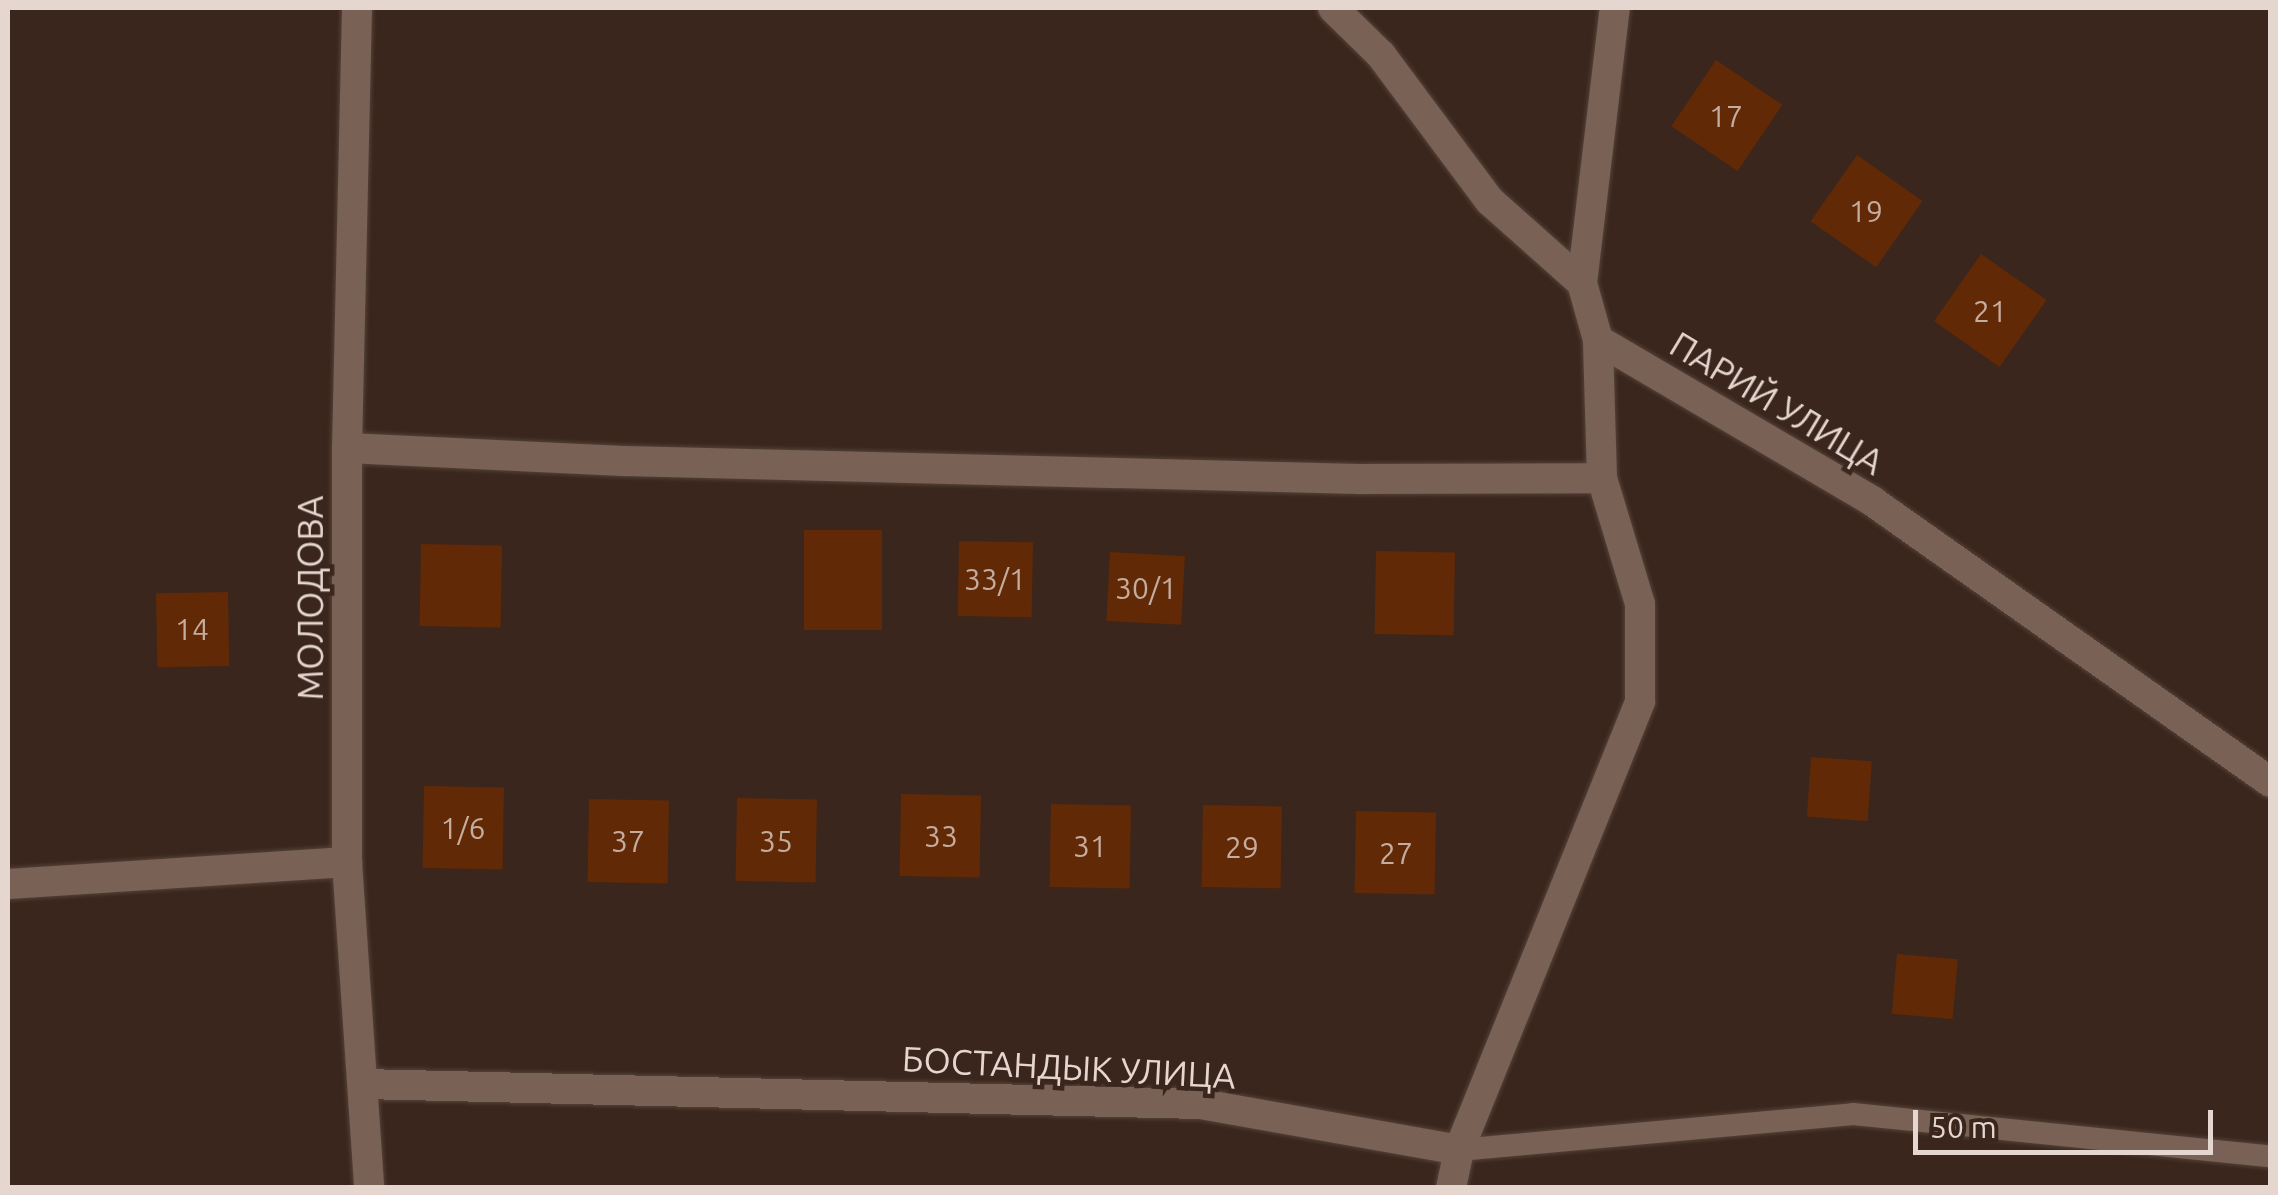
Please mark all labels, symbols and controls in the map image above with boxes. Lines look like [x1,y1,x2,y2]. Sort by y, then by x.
house number: 17 [1709,98,1743,134]
house number: 19 [1849,193,1883,229]
house number: 21 [1973,293,2007,329]
street label: ПАРИЙ УЛИЦА [1663,323,1891,483]
street label: МОЛОДОВА [289,496,331,700]
house number: 33/1 [964,561,1026,597]
house number: 30/1 [1115,570,1177,606]
house number: 14 [175,611,209,647]
house number: 1/6 [441,810,485,846]
house number: 33 [924,818,958,854]
house number: 37 [611,823,645,859]
house number: 35 [759,823,793,859]
house number: 31 [1073,828,1107,864]
house number: 29 [1225,829,1259,865]
house number: 27 [1379,835,1413,871]
street label: БОСТАНДЫК УЛИЦА [901,1037,1237,1097]
scale bar [1918,1090,2218,1152]
text: 50 m [1930,1110,1997,1144]

